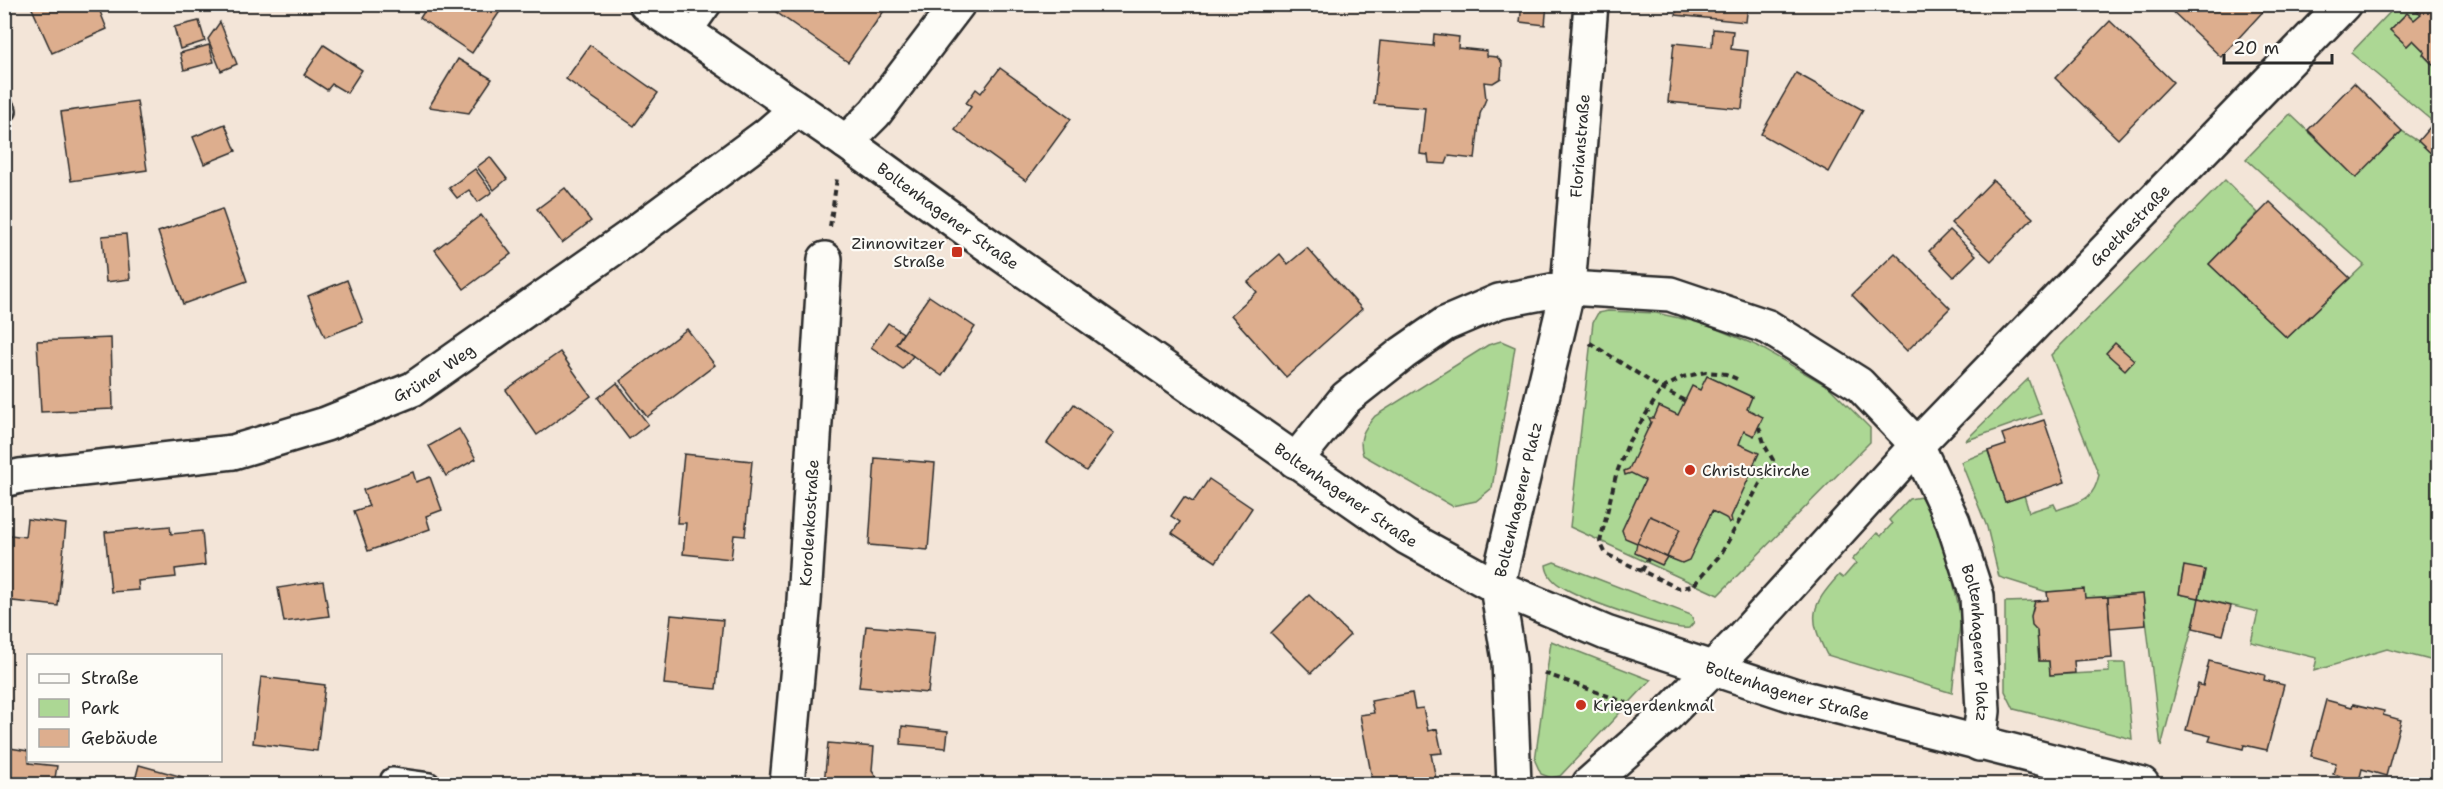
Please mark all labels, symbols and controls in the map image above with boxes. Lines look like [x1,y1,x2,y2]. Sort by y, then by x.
scale bar [2224,27,2332,65]
text: 20 m [2233,36,2279,60]
street label: Florianstraße [1565,93,1594,199]
street label: Boltenhagener Straße [873,158,1023,274]
street label: Goethestraße [2085,180,2174,271]
place label: Zinnowitzer Straße [851,233,945,272]
marker: Zinnowitzer Straße [950,245,964,259]
street label: Grüner Weg [390,338,479,406]
street label: Boltenhagener Platz [1489,420,1546,579]
street label: Boltenhagener Straße [1270,438,1421,552]
street label: Korolenkostraße [794,459,823,587]
place label: Christuskirche [1702,460,1810,481]
marker: Christuskirche [1683,463,1697,477]
street label: Boltenhagener Platz [1957,561,1994,723]
legend [27,654,222,762]
street label: Boltenhagener Straße [1703,656,1872,725]
text: Straße [81,666,139,690]
place label: Kriegerdenkmal [1593,695,1714,716]
text: Park [81,696,120,720]
marker: Kriegerdenkmal [1574,698,1588,712]
text: Gebäude [81,726,158,750]

